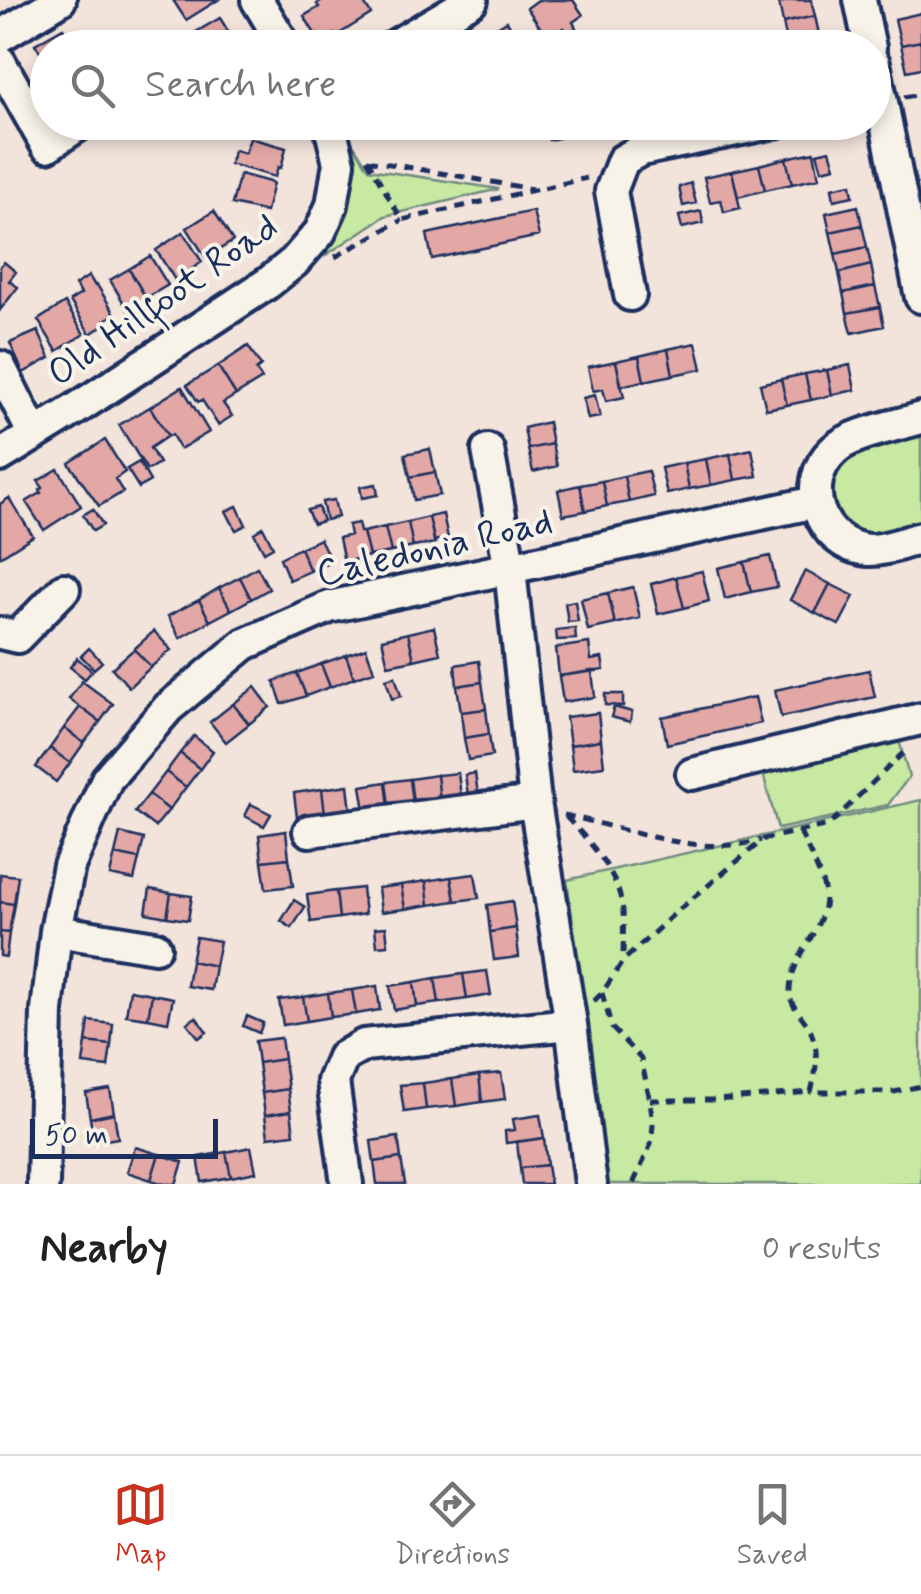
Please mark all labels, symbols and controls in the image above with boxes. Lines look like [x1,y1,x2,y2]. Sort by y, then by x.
search box [30,30,891,140]
icon: search [65,58,120,113]
text: Search here [145,61,336,110]
street label: Old Hillfoot Road [39,203,290,401]
street label: Caledonia Road [312,497,557,599]
scale bar [30,1114,218,1158]
text: 50 m [45,1118,108,1155]
text: Nearby [40,1222,168,1277]
text: 0 results [762,1228,881,1270]
tab: Map [113,1477,168,1574]
tab: Directions [395,1477,510,1574]
tab: Saved [737,1477,808,1574]

